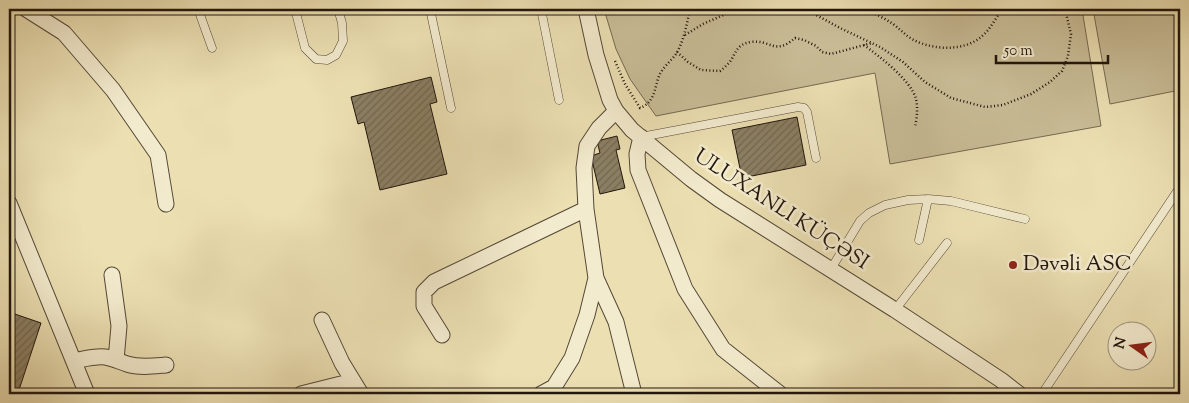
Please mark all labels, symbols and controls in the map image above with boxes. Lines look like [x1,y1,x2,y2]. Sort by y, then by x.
scale bar [996,32,1109,64]
text: 50 m [1003,41,1033,62]
street label: ULUXANLI KÜÇƏSI [688,142,875,278]
place label: Dəvəli ASC [1023,250,1132,280]
marker: Dəvəli ASC [1007,259,1019,271]
north arrow [1106,320,1156,370]
text: N [1110,335,1132,351]

